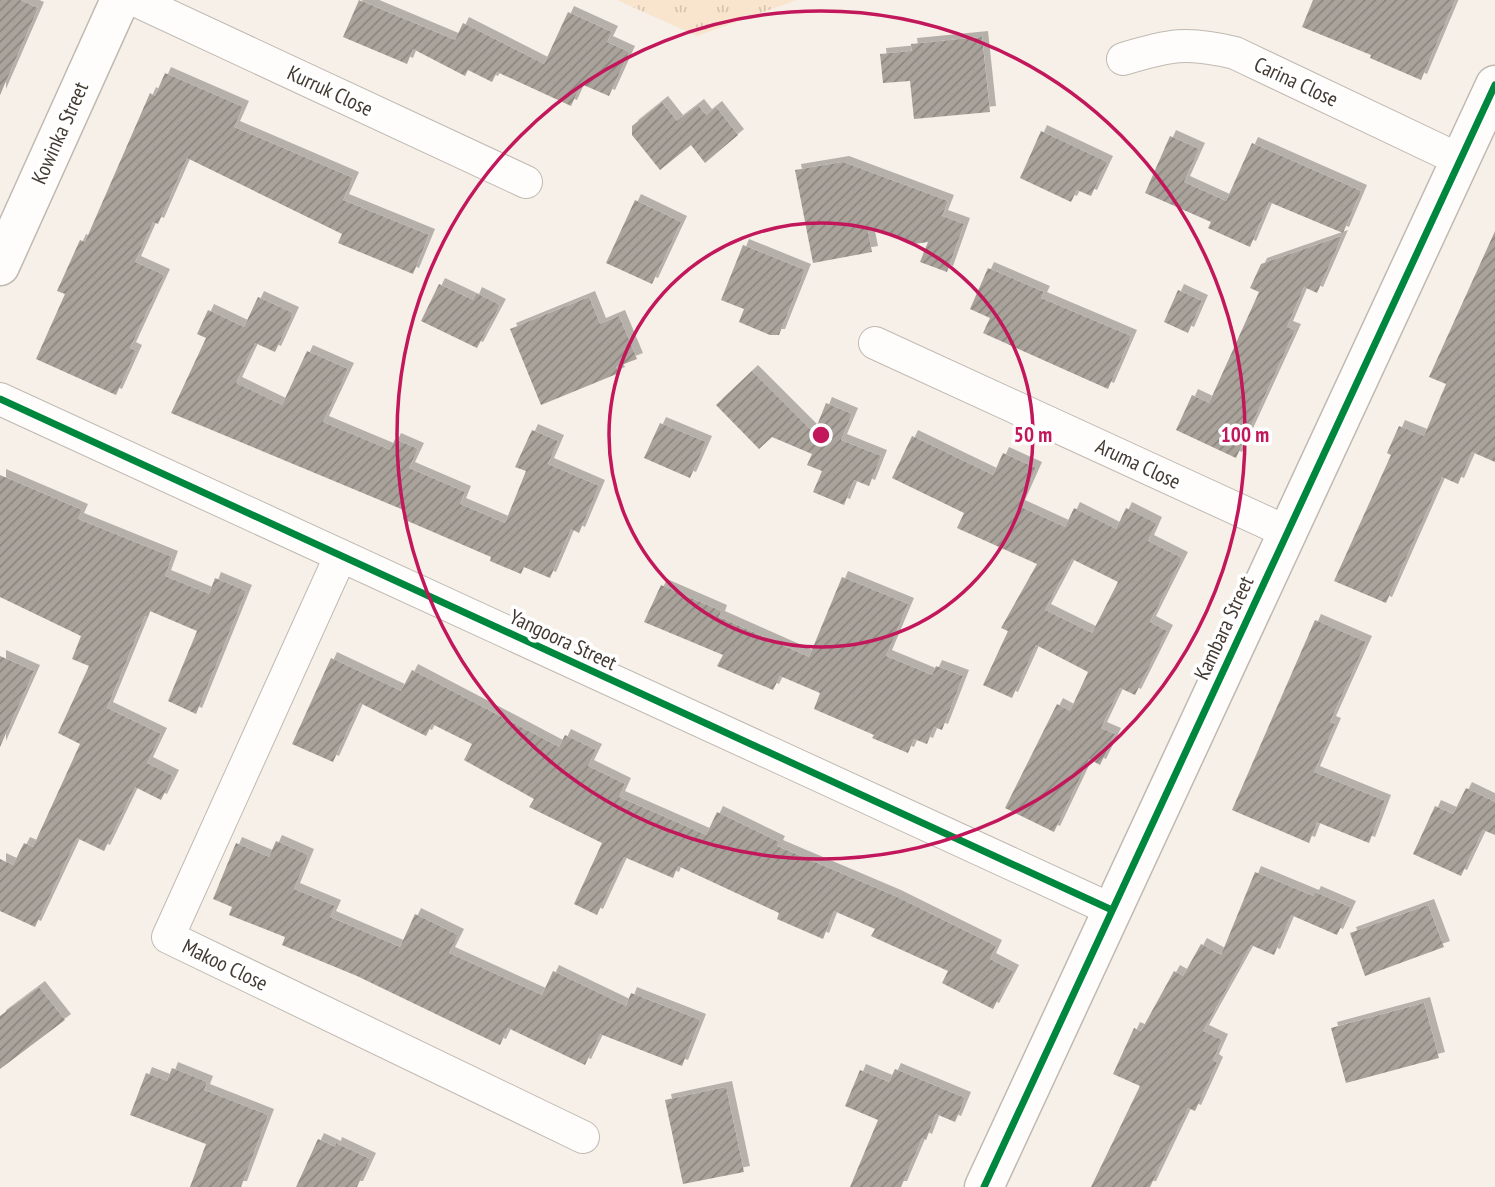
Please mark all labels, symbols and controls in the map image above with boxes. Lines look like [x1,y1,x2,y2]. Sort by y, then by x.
street label: Carina Close [1250,50,1342,113]
street label: Kurruk Close [283,59,377,122]
street label: Kowinka Street [25,77,94,188]
text: 50 m [1014,421,1052,448]
text: 100 m [1221,421,1269,448]
centre of rings [809,423,833,447]
street label: Aruma Close [1091,432,1185,495]
street label: Kambara Street [1188,571,1259,684]
street label: Yangoora Street [505,603,621,676]
street label: Makoo Close [178,932,272,997]

